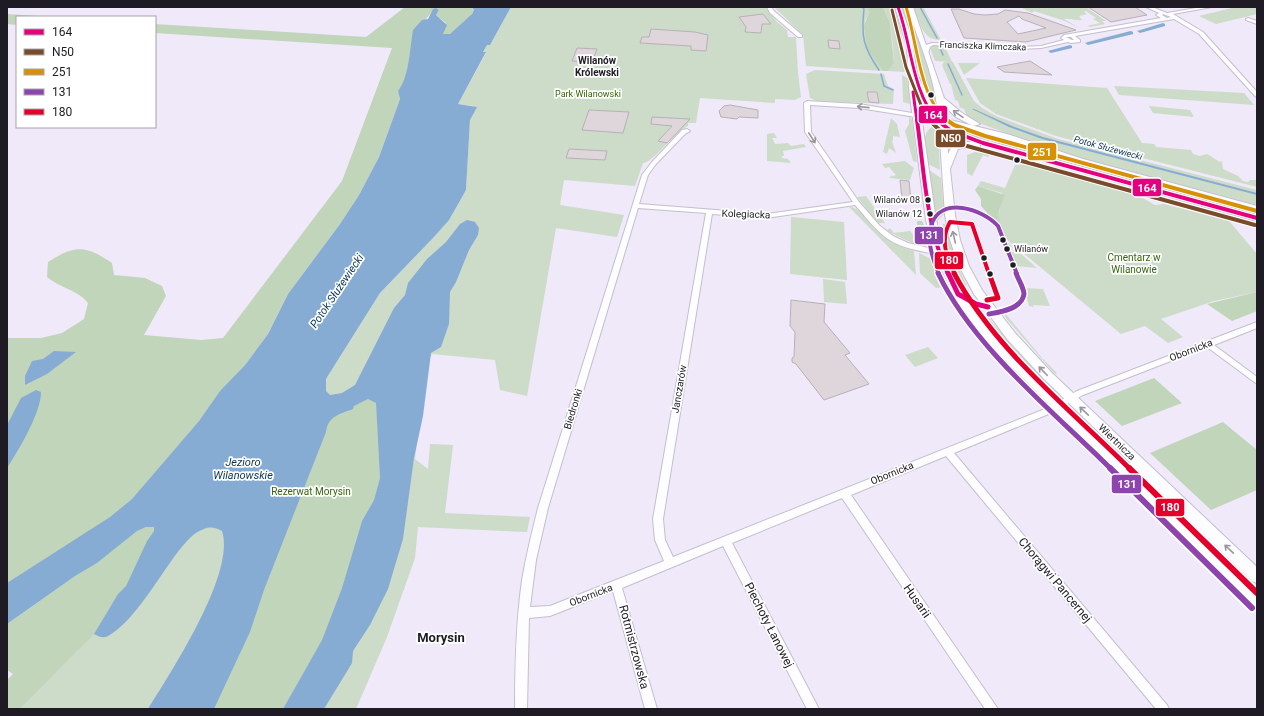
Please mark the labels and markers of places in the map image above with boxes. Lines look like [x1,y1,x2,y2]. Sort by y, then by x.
unlabelled marker [926,90,936,100]
unlabelled marker [1012,155,1022,165]
place label: Wilanów 08 [874,195,920,205]
marker: Wilanów 08 [923,195,933,205]
place label: Wilanów 12 [876,209,922,219]
marker: Wilanów 12 [925,209,935,219]
unlabelled marker [998,235,1008,245]
marker: Wilanów [1002,244,1012,254]
place label: Wilanów [1014,244,1048,254]
unlabelled marker [979,253,989,263]
unlabelled marker [1008,260,1018,270]
unlabelled marker [985,269,995,279]

